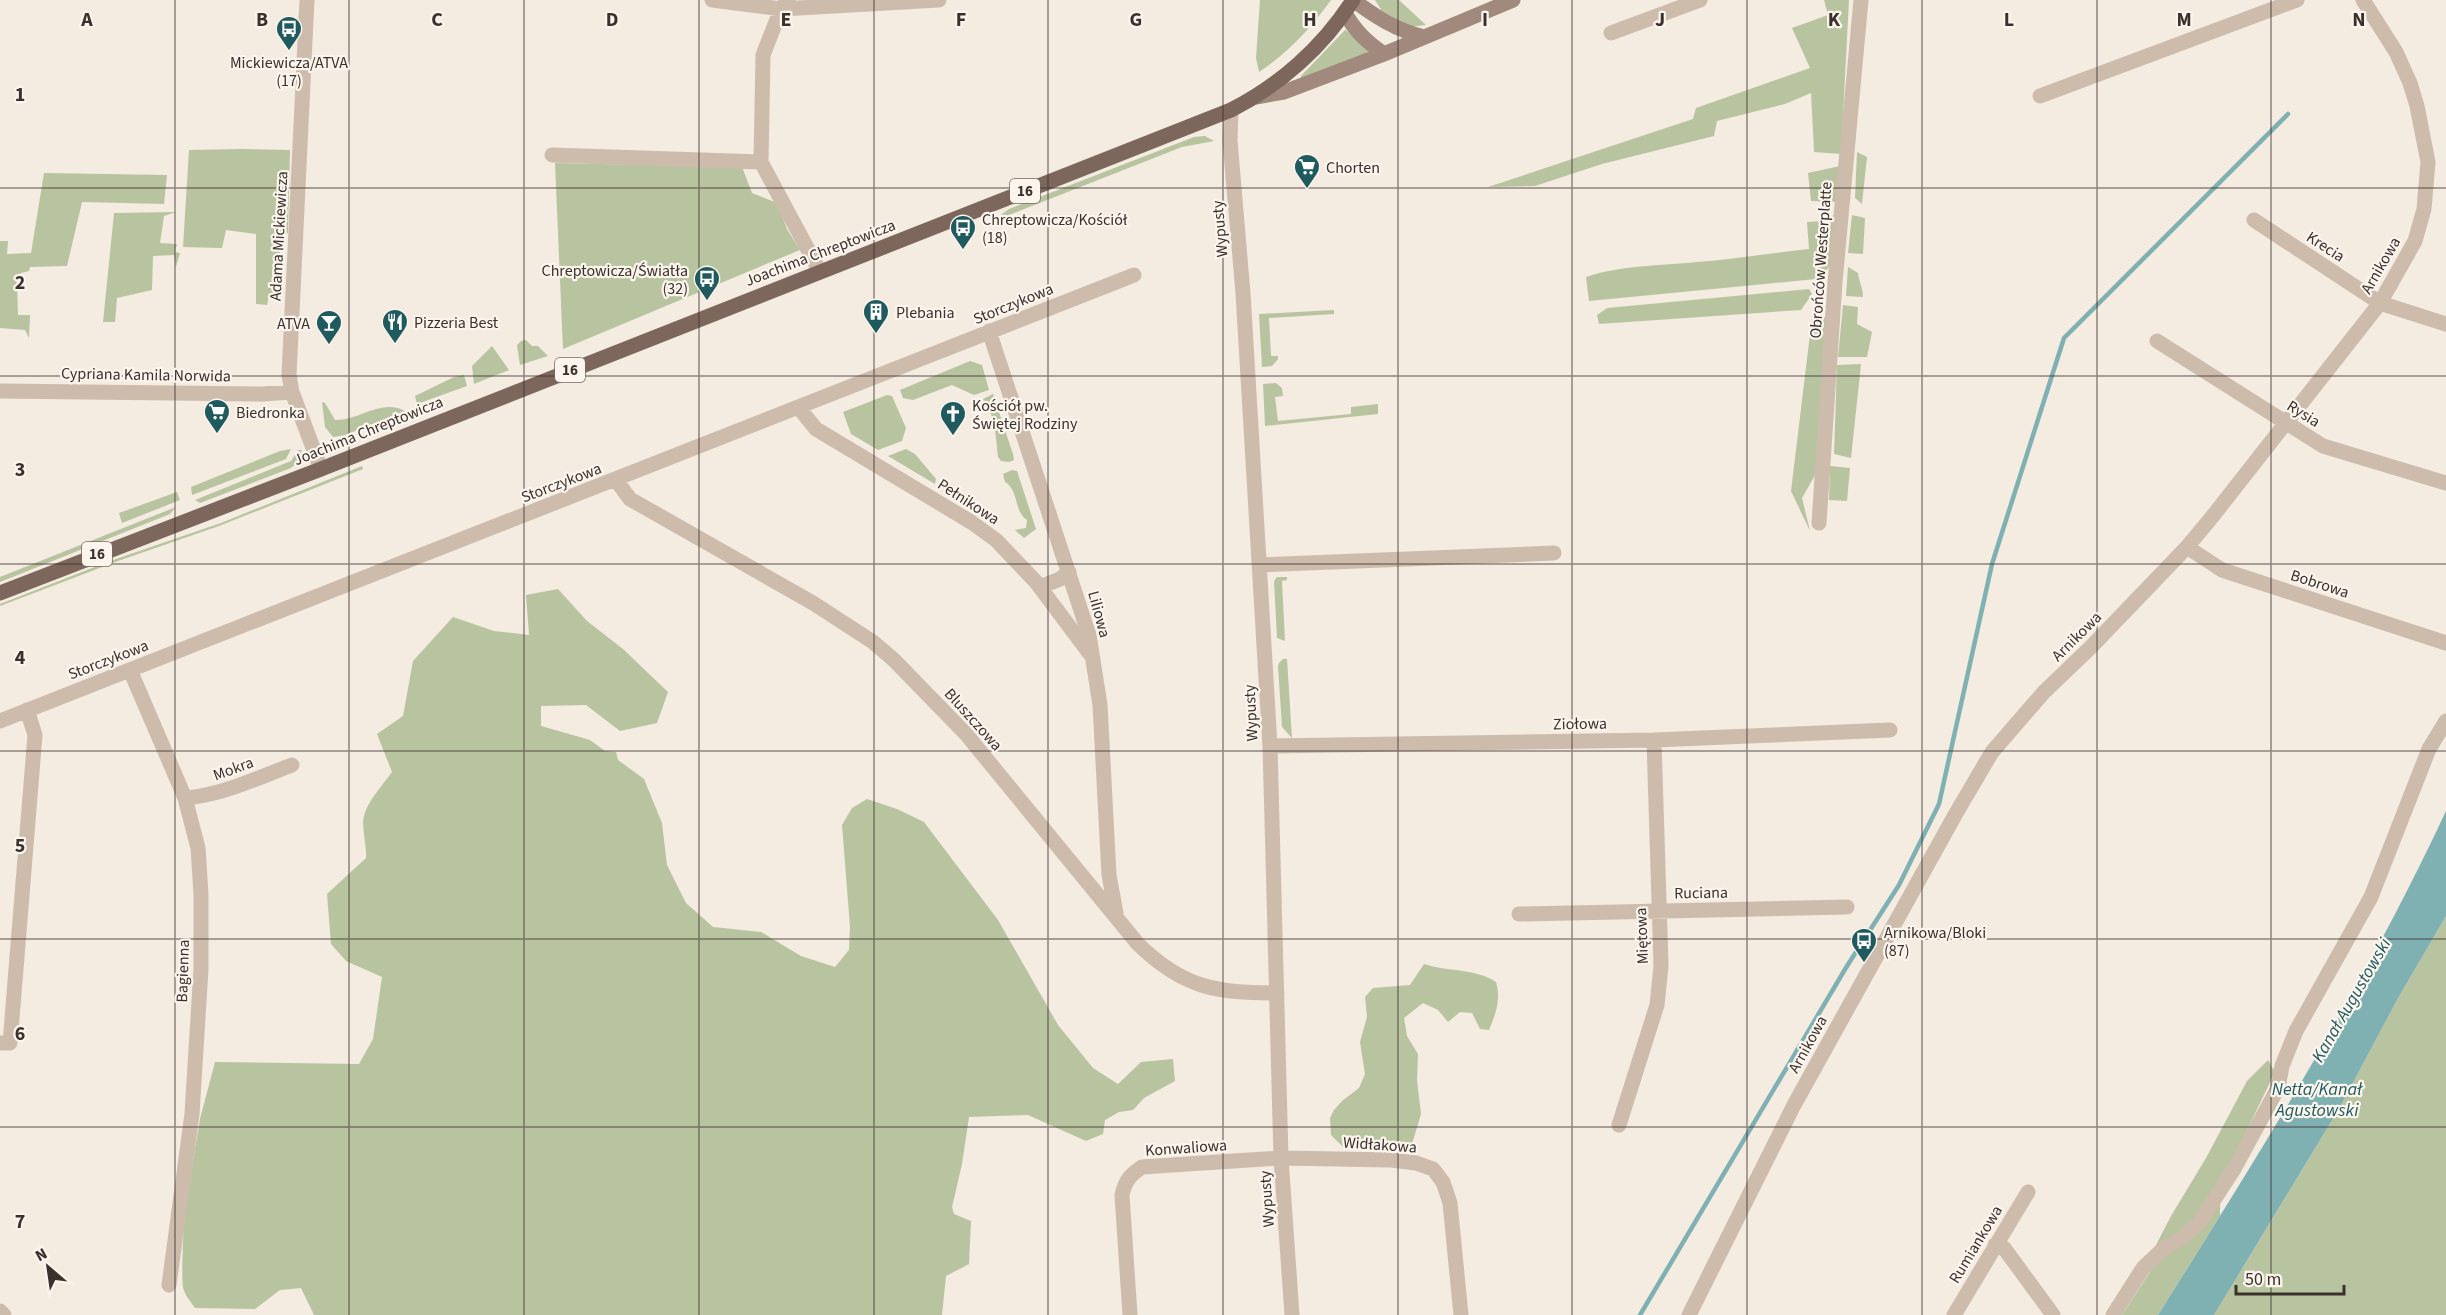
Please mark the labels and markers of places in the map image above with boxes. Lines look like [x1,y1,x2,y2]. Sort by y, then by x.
bus stop icon: Mickiewicza/ATVA (17) [274,14,304,52]
place label: Mickiewicza/ATVA (17) [230,52,348,92]
supermarket icon: Chorten [1292,152,1322,190]
place label: Chorten [1326,157,1380,179]
place label: Chreptowicza/Kościół (18) [982,209,1128,249]
bus stop icon: Chreptowicza/Kościół (18) [948,213,978,251]
place label: Chreptowicza/Światła (32) [542,260,688,300]
bus stop icon: Chreptowicza/Światła (32) [692,264,722,302]
building icon: Plebania [861,297,891,335]
place label: Plebania [896,302,955,324]
restaurant icon: Pizzeria Best [380,307,410,345]
bar icon: ATVA [314,308,344,346]
place label: Pizzeria Best [414,312,499,334]
place label: ATVA [277,313,310,335]
place label: Kościół pw. Świętej Rodziny [972,395,1078,435]
supermarket icon: Biedronka [202,397,232,435]
church icon: Kościół pw. Świętej Rodziny [938,399,968,437]
place label: Biedronka [236,402,305,424]
place label: Arnikowa/Bloki (87) [1884,922,1986,962]
bus stop icon: Arnikowa/Bloki (87) [1849,926,1879,964]

